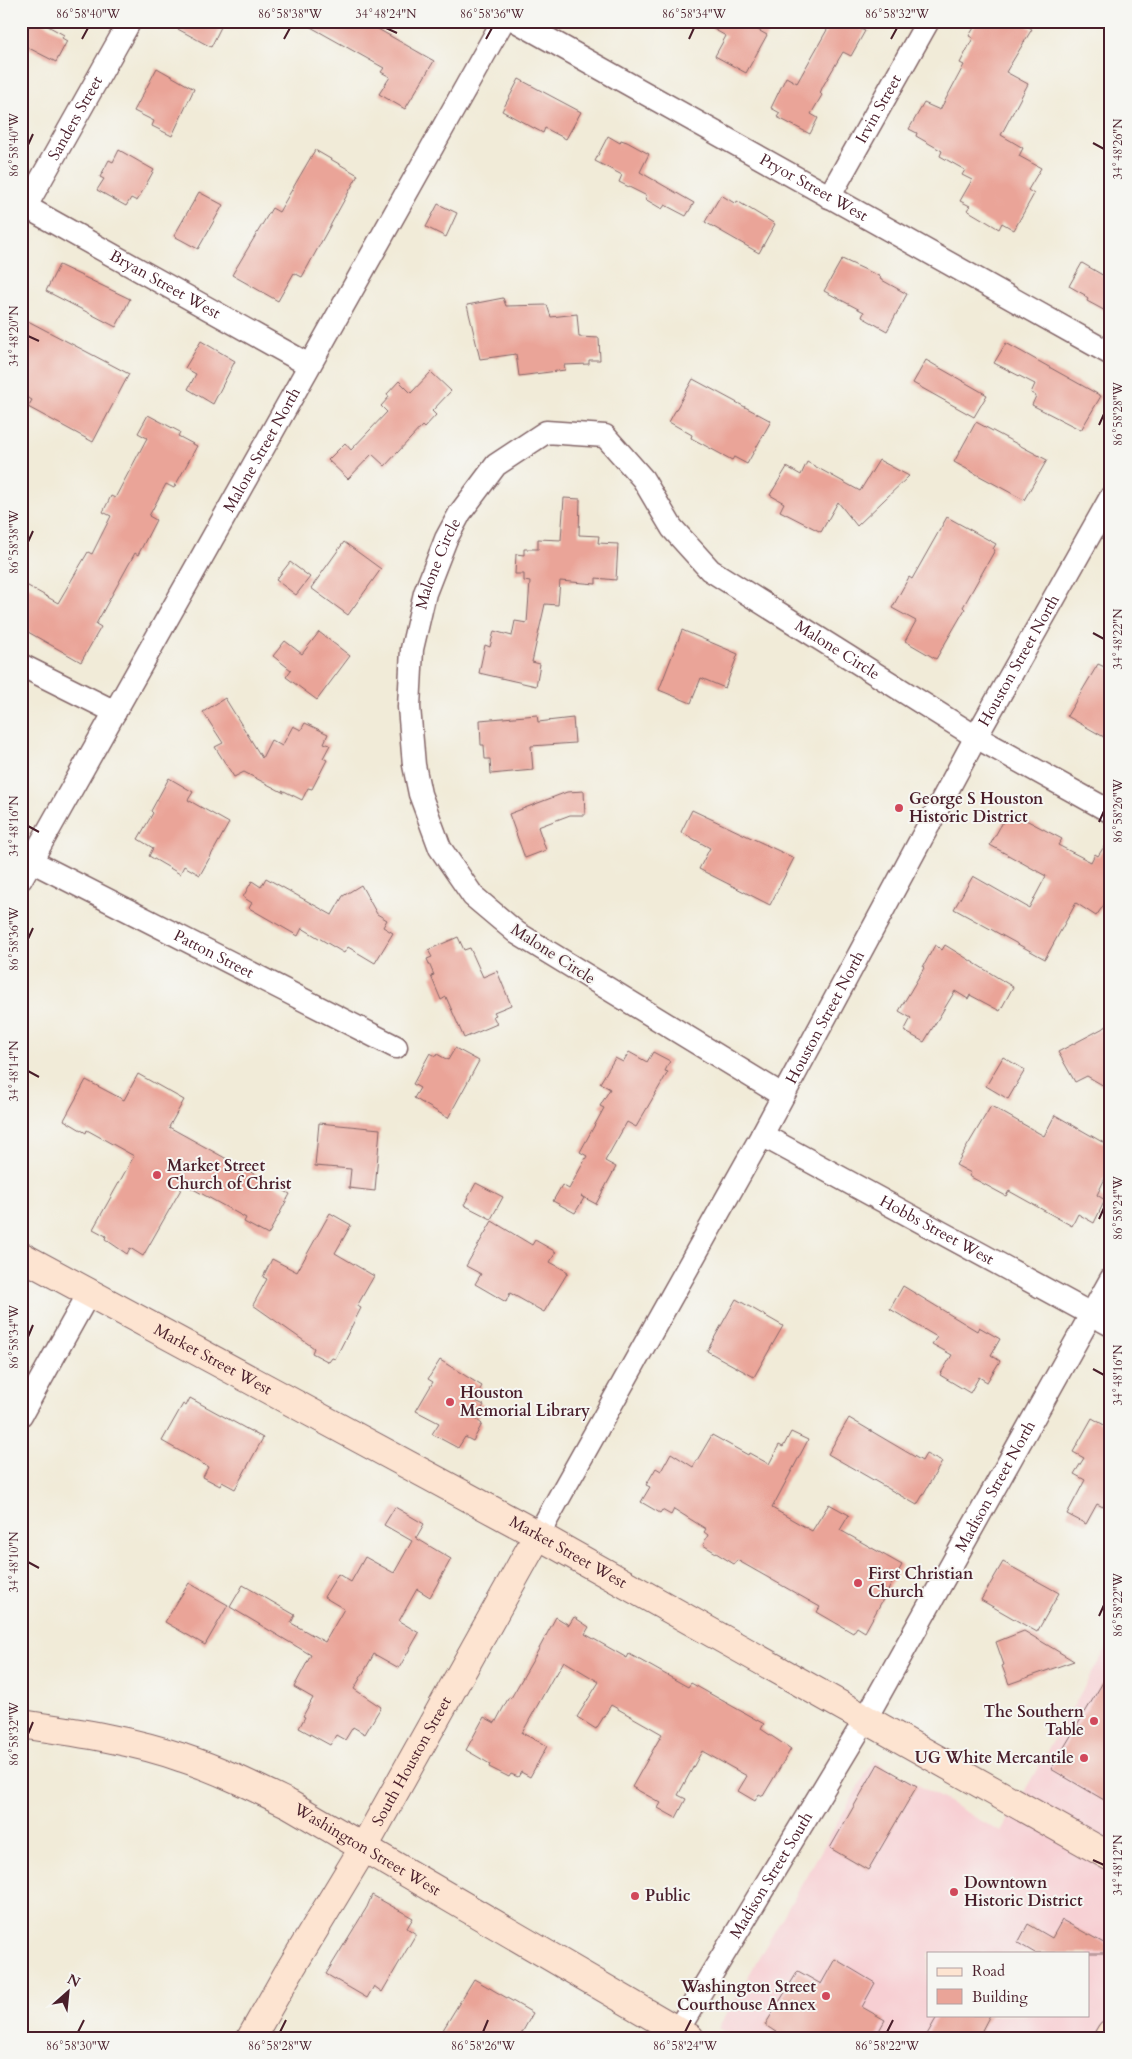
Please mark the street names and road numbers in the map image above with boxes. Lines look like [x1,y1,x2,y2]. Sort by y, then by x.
street label: Irvin Street [850,71,907,147]
street label: Sanders Street [43,72,108,165]
street label: Pryor Street West [756,148,872,227]
street label: Bryan Street West [106,245,224,324]
street label: Malone Street North [218,383,306,517]
street label: Malone Circle [411,514,466,612]
street label: Houston Street North [973,590,1065,731]
street label: Malone Circle [790,615,884,685]
street label: Malone Circle [507,918,599,990]
street label: Patton Street [170,925,257,984]
street label: Houston Street North [780,947,870,1088]
street label: Hobbs Street West [876,1190,998,1270]
street label: Market Street West [150,1319,276,1400]
street label: Madison Street North [950,1417,1041,1556]
street label: Market Street West [505,1511,631,1594]
street label: South Houston Street [367,1693,457,1830]
street label: Washington Street West [289,1798,445,1901]
street label: Madison Street South [724,1808,818,1943]

